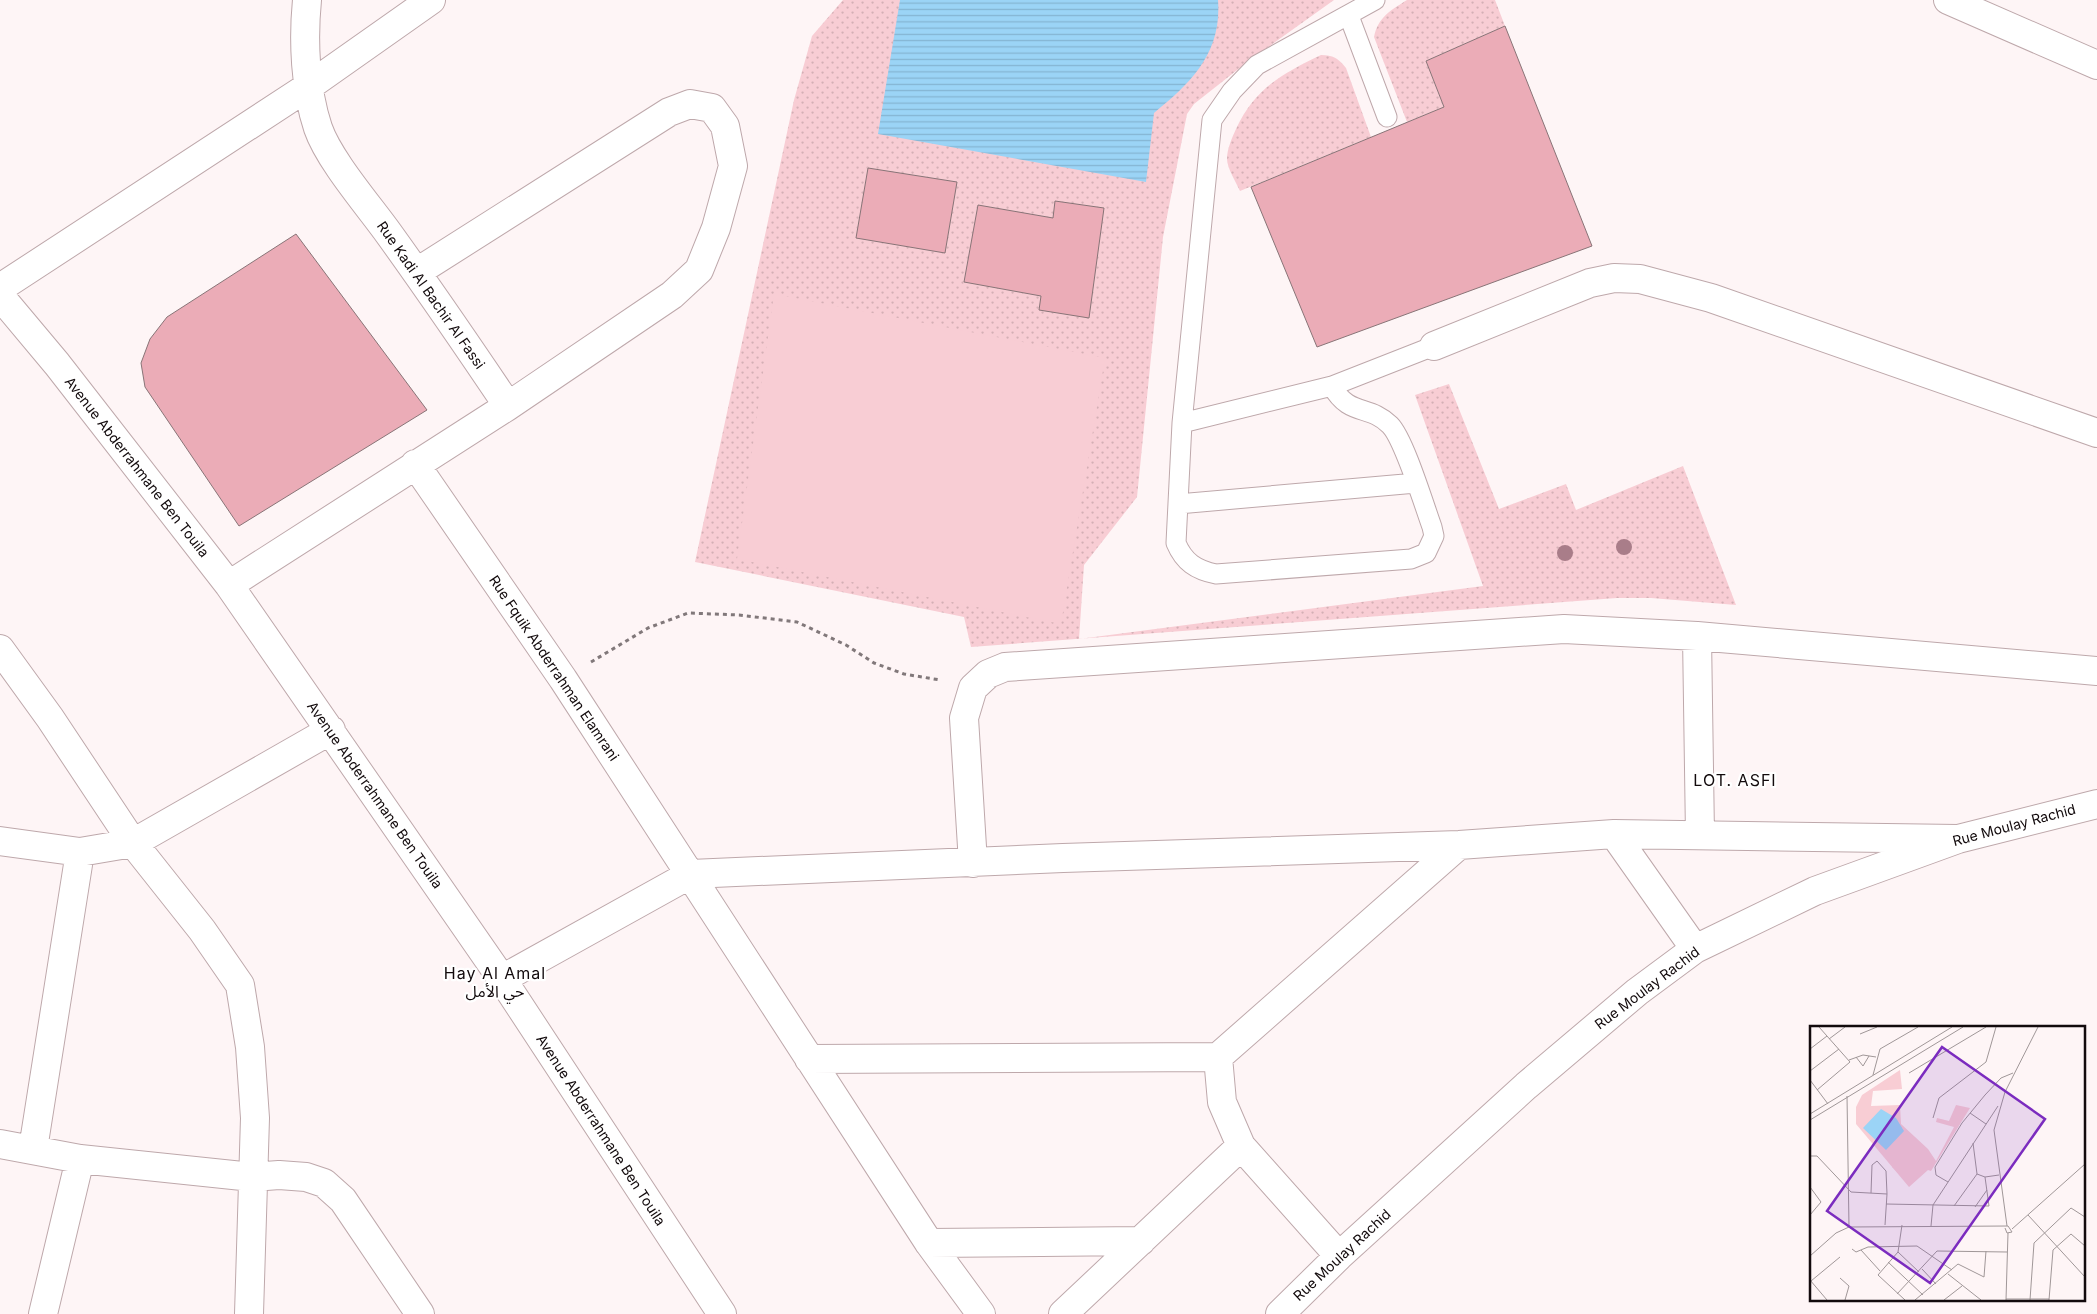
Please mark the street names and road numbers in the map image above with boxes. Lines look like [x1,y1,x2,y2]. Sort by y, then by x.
street label: Rue Kadi Al Bachir Al Fassi [374,218,489,372]
street label: Avenue Abderrahmane Ben Touila [62,373,213,560]
street label: Rue Fquik Abderrahman Elamrani [486,572,623,764]
street label: Avenue Abderrahmane Ben Touila [304,698,447,891]
street label: Rue Moulay Rachid [1951,800,2077,849]
street label: Rue Moulay Rachid [1591,943,1702,1032]
street label: Avenue Abderrahmane Ben Touila [533,1031,670,1228]
street label: Rue Moulay Rachid [1290,1205,1394,1304]

